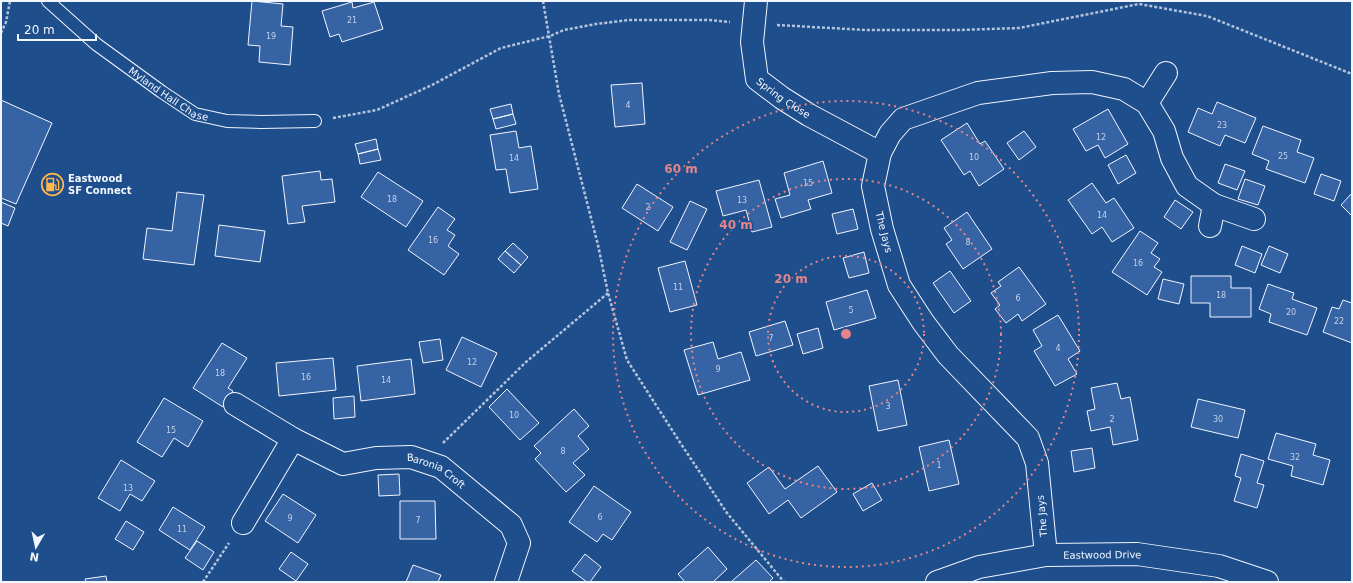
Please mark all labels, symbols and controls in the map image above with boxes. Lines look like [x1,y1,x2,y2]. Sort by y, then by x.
scale bar [18,16,96,42]
house number: 21 [347,16,357,25]
text: 20 m [24,23,55,37]
house number: 19 [266,32,276,41]
street label: Myland Hall Chase [127,64,209,122]
street label: Spring Close [755,75,812,120]
house number: 4 [625,101,631,110]
house number: 23 [1217,121,1227,130]
house number: 12 [1096,133,1106,142]
house number: 25 [1278,152,1288,161]
house number: 10 [969,153,979,162]
house number: 14 [509,154,519,163]
text: 60 m [664,162,698,176]
fuel station icon: Eastwood SF Connect [39,171,65,197]
place label: Eastwood SF Connect [68,173,132,196]
house number: 15 [803,179,813,188]
house number: 18 [387,195,397,204]
house number: 13 [737,196,747,205]
house number: 2 [645,203,651,212]
street label: The Jays [873,209,894,254]
house number: 14 [1097,211,1107,220]
text: 40 m [719,218,753,232]
house number: 16 [428,236,438,245]
house number: 8 [965,238,971,247]
house number: 16 [1133,259,1143,268]
text: 20 m [774,272,808,286]
house number: 11 [673,283,683,292]
house number: 18 [1216,291,1226,300]
house number: 6 [1015,294,1021,303]
house number: 5 [848,306,854,315]
house number: 20 [1286,308,1296,317]
house number: 22 [1334,317,1344,326]
centre of rings [839,327,853,341]
house number: 7 [768,334,774,343]
house number: 4 [1055,344,1061,353]
house number: 12 [467,358,477,367]
house number: 9 [715,365,721,374]
house number: 18 [215,369,225,378]
house number: 16 [301,373,311,382]
house number: 14 [381,376,391,385]
house number: 3 [885,402,891,411]
house number: 10 [509,411,519,420]
house number: 2 [1109,415,1115,424]
house number: 30 [1213,415,1223,424]
house number: 15 [166,426,176,435]
house number: 8 [560,447,566,456]
street label: Baronia Croft [407,451,468,490]
house number: 32 [1290,453,1300,462]
house number: 1 [936,461,942,470]
house number: 13 [123,484,133,493]
street label: The Jays [1035,495,1049,538]
house number: 6 [597,513,603,522]
house number: 9 [287,514,293,523]
house number: 7 [415,516,421,525]
house number: 11 [177,525,187,534]
north arrow [16,527,56,567]
street label: Eastwood Drive [1063,548,1142,560]
text: N [29,549,40,564]

